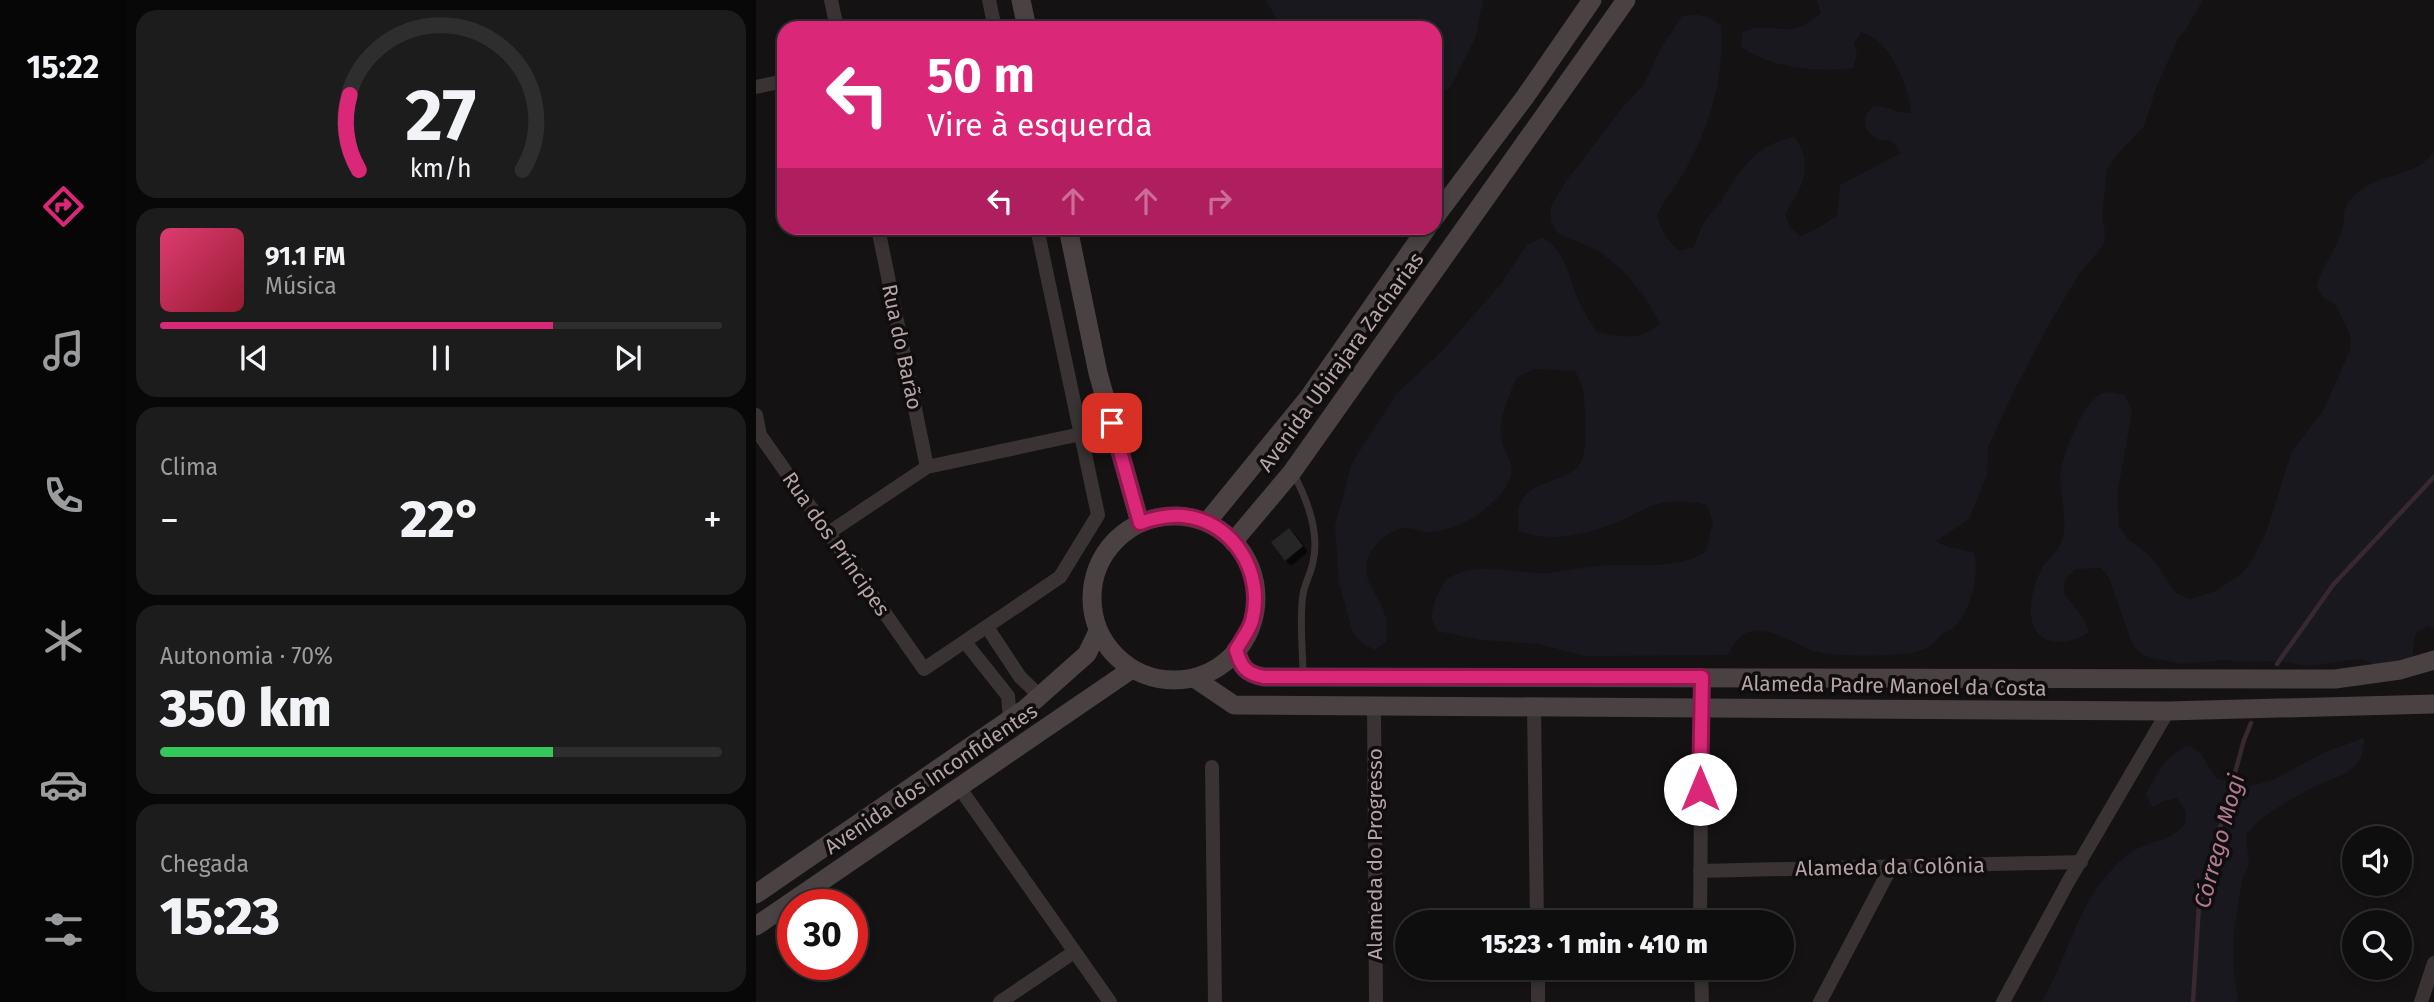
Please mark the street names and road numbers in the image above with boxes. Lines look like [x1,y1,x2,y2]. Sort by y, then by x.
street label: Avenida Ubirajara Zacharias [1253,247,1429,477]
street label: Rua do Barão [876,282,928,412]
street label: Rua dos Príncipes [777,467,895,621]
street label: Alameda Padre Manoel da Costa [1741,670,2047,702]
street label: Avenida dos Inconfidentes [820,698,1043,860]
street label: Alameda do Progresso [1362,748,1388,960]
street label: Alameda da Colônia [1795,852,1985,882]

